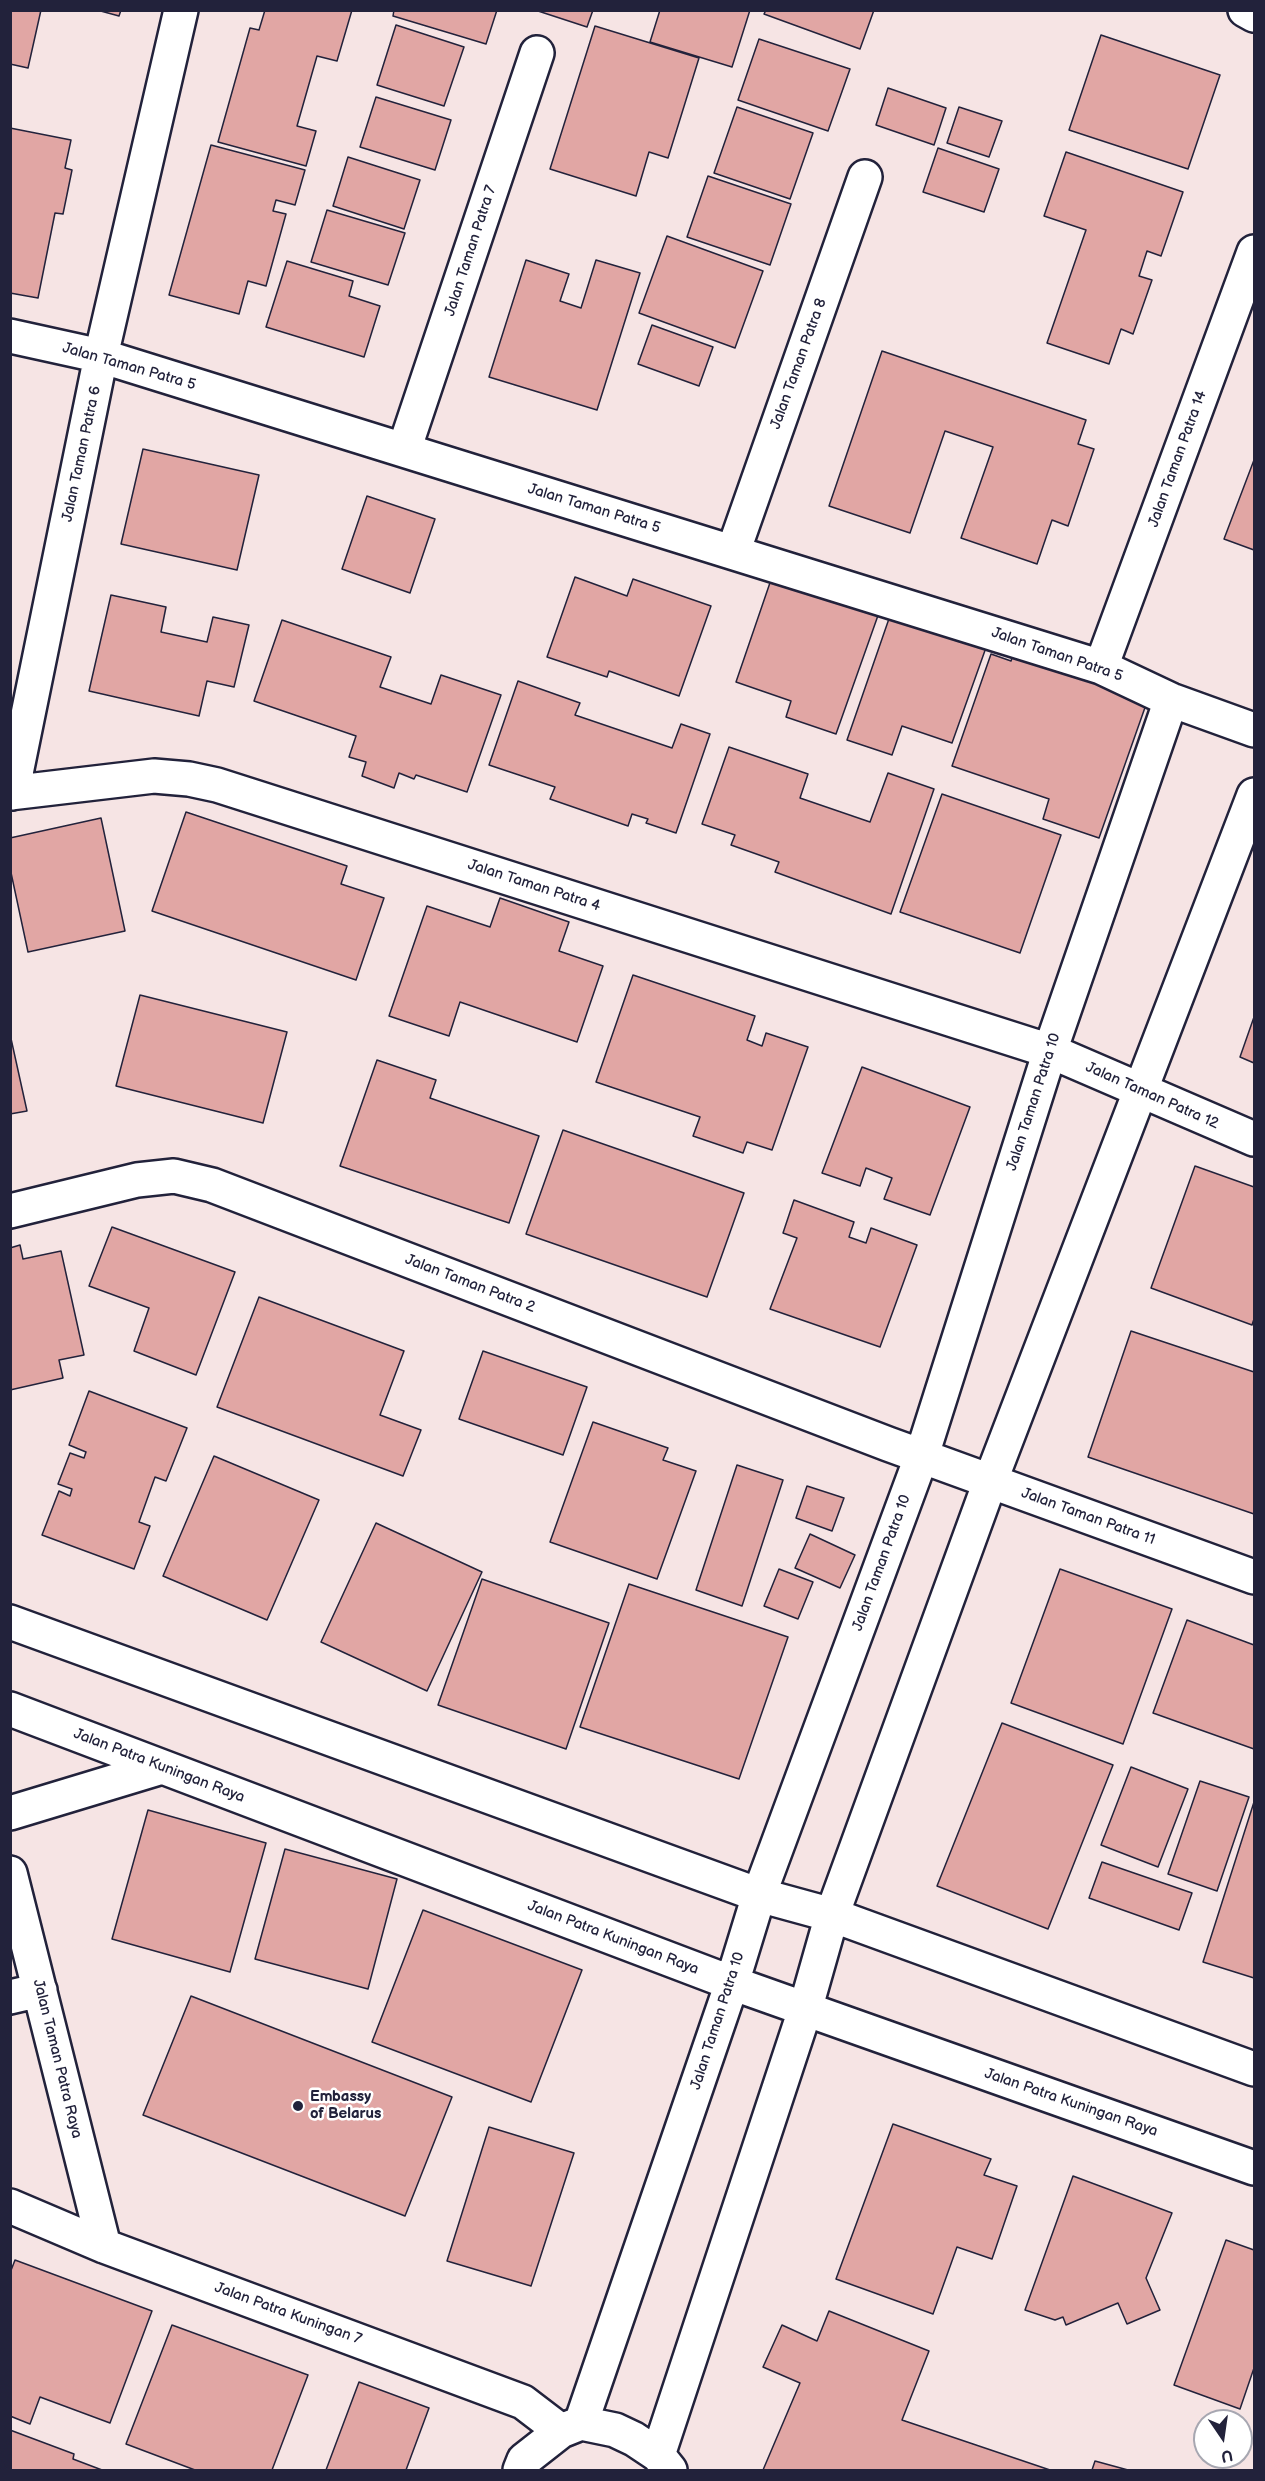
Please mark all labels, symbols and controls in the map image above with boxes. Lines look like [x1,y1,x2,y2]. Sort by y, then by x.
street label: Jalan Taman Patra 7 [441,183,501,319]
street label: Jalan Taman Patra 8 [767,296,831,432]
street label: Jalan Taman Patra 5 [60,339,198,395]
street label: Jalan Taman Patra 6 [59,384,105,524]
street label: Jalan Taman Patra 14 [1145,388,1211,530]
street label: Jalan Taman Patra 5 [525,480,663,538]
street label: Jalan Taman Patra 5 [989,624,1125,686]
street label: Jalan Taman Patra 4 [465,856,603,916]
street label: Jalan Taman Patra 10 [1003,1031,1065,1173]
street label: Jalan Taman Patra 12 [1083,1059,1221,1133]
street label: Jalan Taman Patra 2 [402,1251,538,1317]
street label: Jalan Taman Patra 11 [1019,1484,1157,1550]
street label: Jalan Taman Patra 10 [849,1492,915,1634]
street label: Jalan Patra Kuningan Raya [71,1725,247,1807]
street label: Jalan Patra Kuningan Raya [525,1897,701,1979]
street label: Jalan Taman Patra 10 [687,1950,749,2092]
street label: Jalan Taman Patra Raya [29,1978,85,2140]
street label: Jalan Patra Kuningan Raya [982,2065,1160,2141]
place label: Embassy of Belarus [310,2088,381,2123]
marker: Embassy of Belarus [291,2099,305,2113]
street label: Jalan Patra Kuningan 7 [212,2279,364,2349]
north arrow [1193,2409,1253,2469]
text: U [1219,2445,1234,2466]

